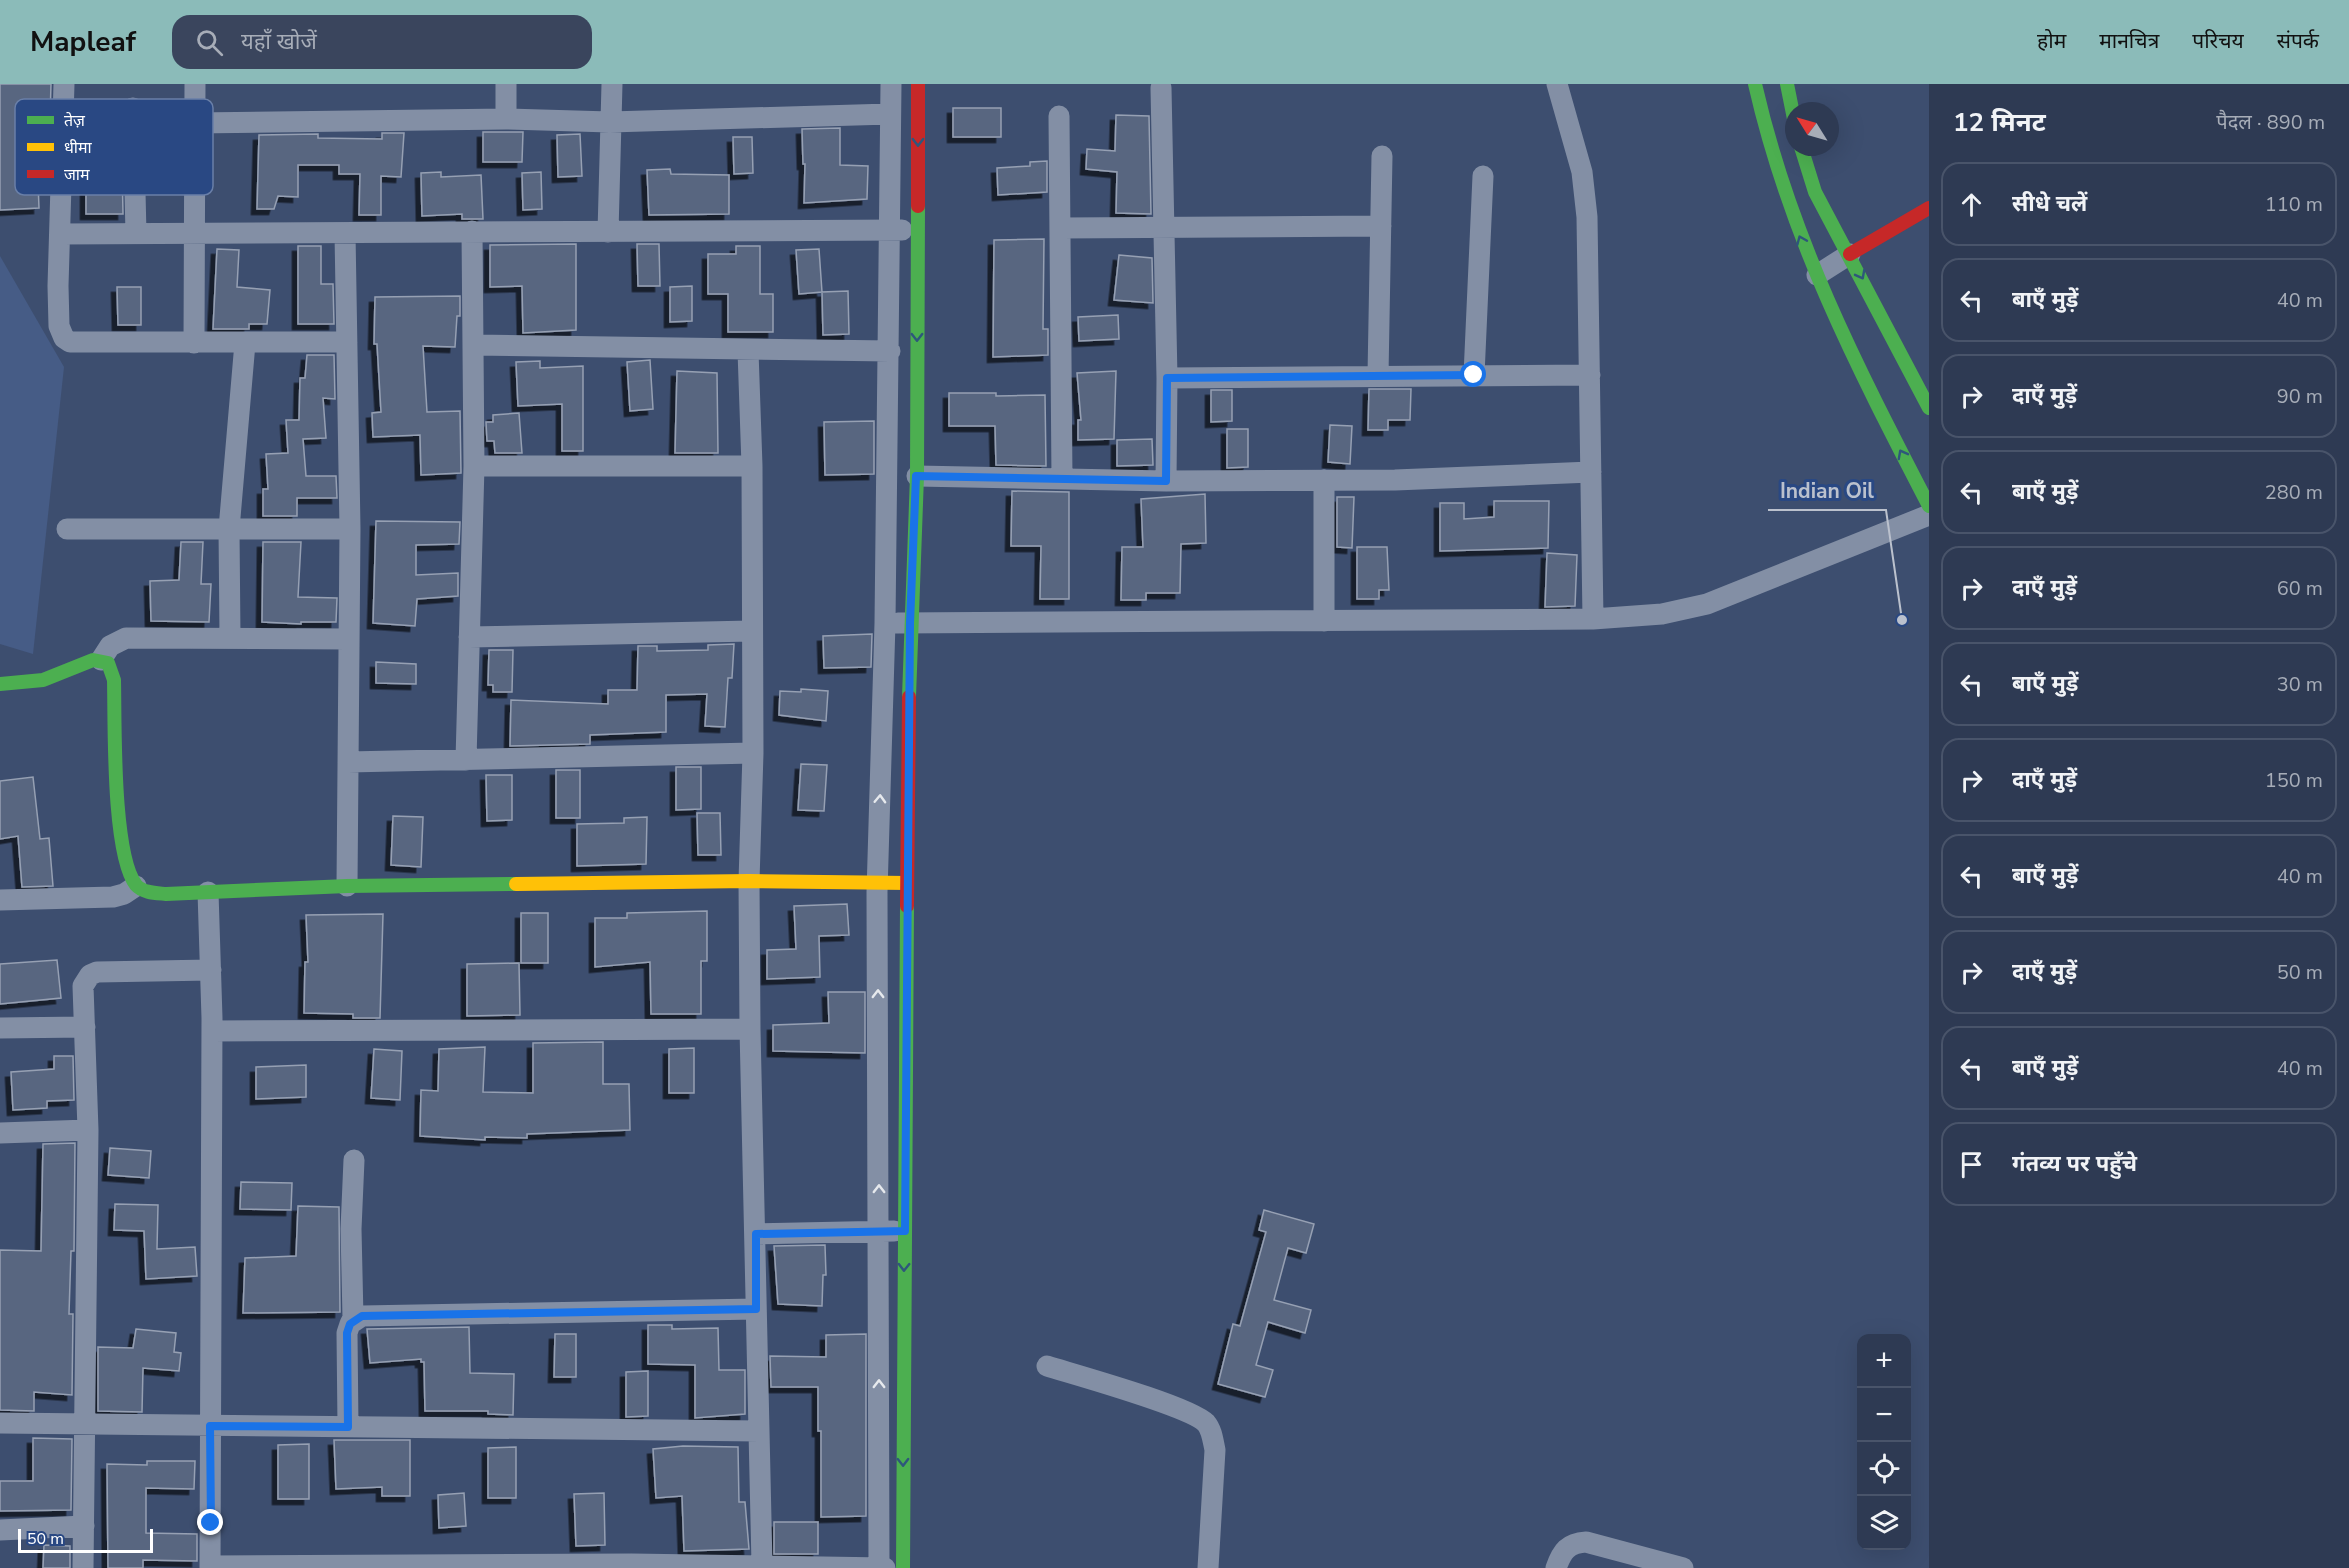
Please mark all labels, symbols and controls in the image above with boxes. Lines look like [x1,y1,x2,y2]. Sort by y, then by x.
search box [172,15,592,69]
text: Mapleaf [30,23,136,61]
icon: search [193,26,226,59]
text: यहाँ खोजें [241,27,317,57]
text: होम [2037,27,2066,55]
text: मानचित्र [2099,27,2159,55]
text: परिचय [2192,27,2244,55]
text: संपर्क [2277,27,2319,55]
legend [15,99,213,195]
north arrow [1785,102,1839,156]
text: 12 मिनट [1953,105,2046,140]
text: पैदल · 890 m [2216,109,2325,136]
text: तेज़ [64,110,86,132]
text: धीमा [64,137,93,159]
one-way arrow [912,138,924,147]
text: जाम [64,164,90,186]
icon: ahead [1955,188,1988,221]
text: सीधे चलें [2012,189,2087,219]
text: 110 m [2265,191,2323,218]
one-way arrow [1796,235,1808,246]
one-way arrow [1854,269,1865,280]
icon: left [1955,284,1988,317]
text: बाएँ मुड़ें [2012,285,2078,315]
text: 40 m [2277,287,2323,314]
one-way arrow [911,333,923,342]
route start [1460,361,1486,387]
icon: right [1955,380,1988,413]
text: दाएँ मुड़ें [2012,381,2077,411]
text: 90 m [2277,383,2323,410]
one-way arrow [1898,450,1909,460]
callout: Indian Oil [1768,471,1886,510]
icon: left [1955,476,1988,509]
text: Indian Oil [1780,477,1874,505]
text: बाएँ मुड़ें [2012,477,2078,507]
text: 280 m [2265,479,2323,506]
icon: right [1955,572,1988,605]
text: दाएँ मुड़ें [2012,573,2077,603]
text: 60 m [2277,575,2323,602]
icon: left [1955,668,1988,701]
text: बाएँ मुड़ें [2012,669,2078,699]
text: 30 m [2277,671,2323,698]
icon: right [1955,764,1988,797]
text: दाएँ मुड़ें [2012,765,2077,795]
text: 150 m [2265,767,2323,794]
one-way arrow [874,794,886,803]
icon: left [1955,860,1988,893]
text: बाएँ मुड़ें [2012,861,2078,891]
text: 40 m [2277,863,2323,890]
icon: right [1955,956,1988,989]
text: दाएँ मुड़ें [2012,957,2077,987]
text: 50 m [2277,959,2323,986]
one-way arrow [872,989,884,998]
icon: left [1955,1052,1988,1085]
text: बाएँ मुड़ें [2012,1053,2078,1083]
text: 40 m [2277,1055,2323,1082]
icon: arrive [1955,1148,1988,1181]
text: गंतव्य पर पहुँचे [2012,1149,2137,1179]
one-way arrow [873,1184,886,1193]
one-way arrow [898,1263,910,1272]
map controls [1857,1334,1911,1550]
button: + [1857,1334,1911,1388]
one-way arrow [873,1379,885,1388]
button: − [1857,1388,1911,1442]
button: locate [1857,1442,1911,1496]
one-way arrow [897,1458,909,1467]
button: layers [1857,1496,1911,1550]
route end [197,1509,223,1535]
scale bar [18,1526,153,1554]
text: 50 m [27,1528,64,1550]

